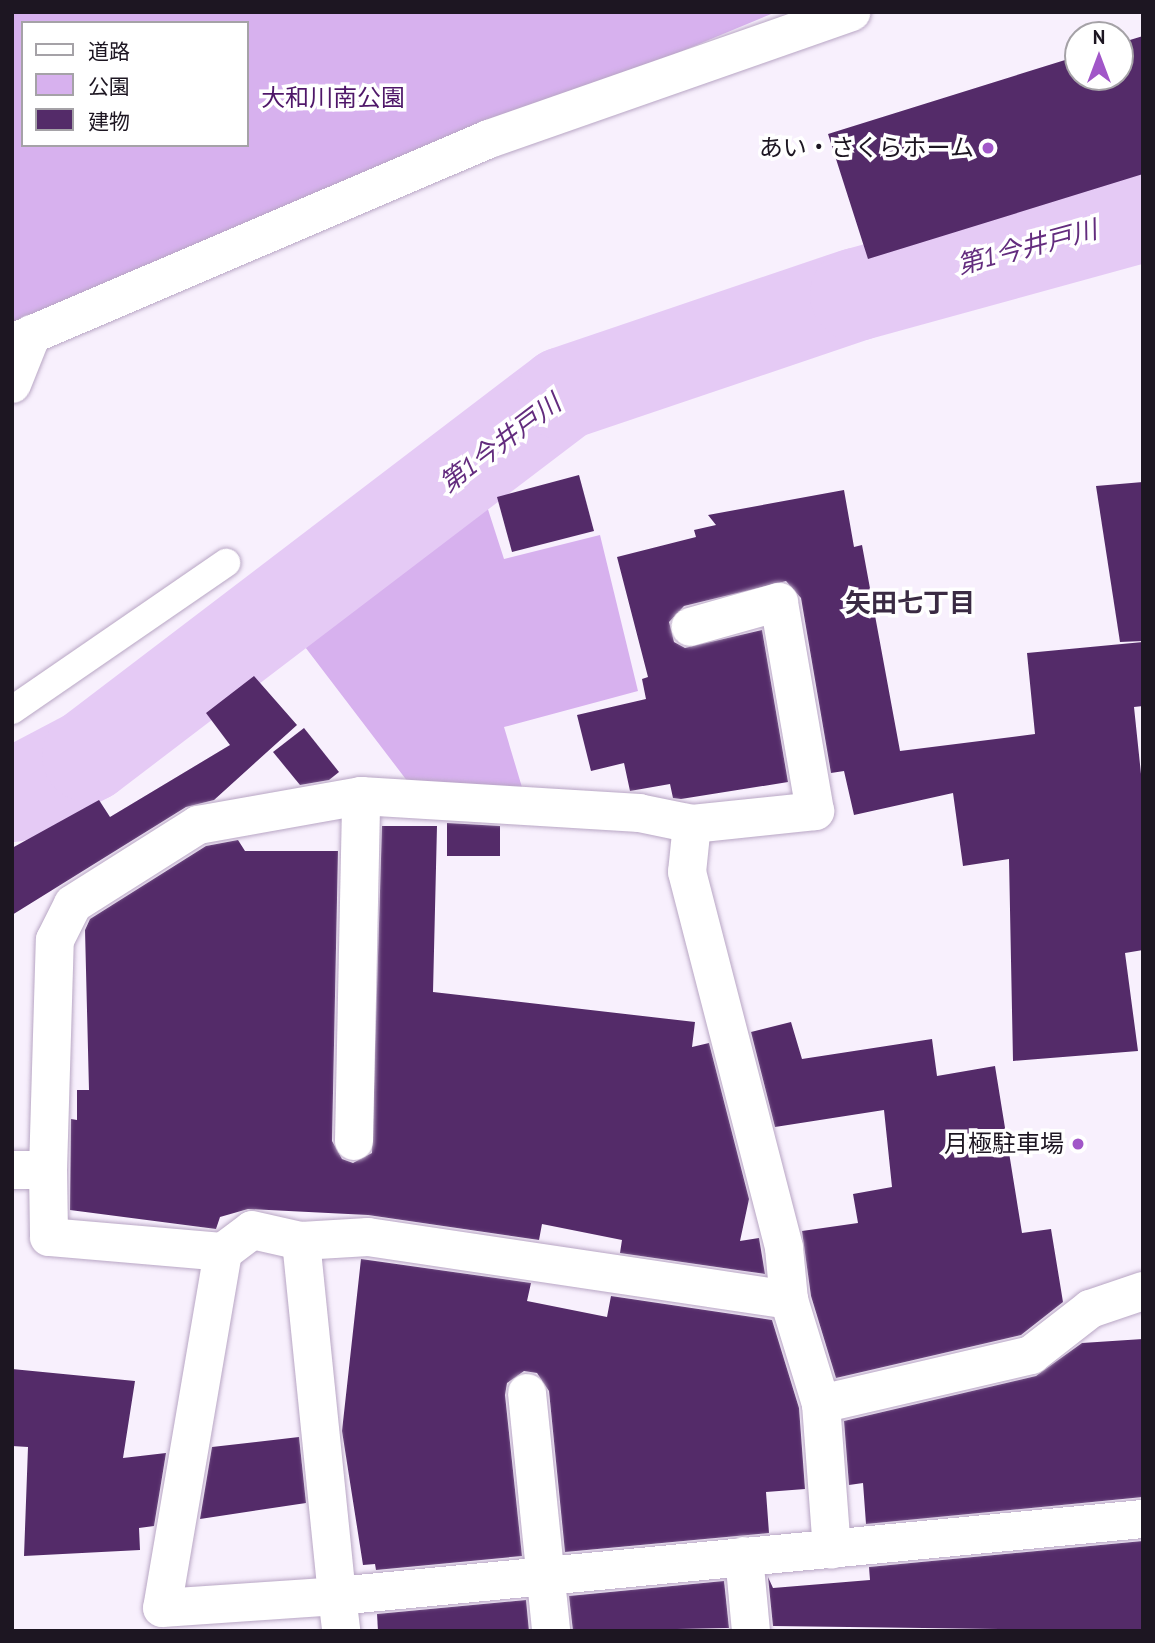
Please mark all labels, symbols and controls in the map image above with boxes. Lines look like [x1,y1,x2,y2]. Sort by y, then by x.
legend [21,21,248,147]
north arrow [1064,21,1134,91]
text: N [1093,25,1105,49]
text: 道路 [88,38,130,65]
text: 公園 [88,73,130,100]
park label: 大和川南公園 [261,84,405,112]
text: 建物 [88,108,130,135]
place label: あい・さくらホーム [758,134,974,162]
marker: あい・さくらホーム [980,140,996,156]
water label: 第1今井戸川 [954,213,1100,281]
water label: 第1今井戸川 [433,387,567,499]
district label: 矢田七丁目 [845,587,975,619]
place label: 月極駐車場 [944,1130,1064,1158]
marker: 月極駐車場 [1070,1136,1086,1152]

